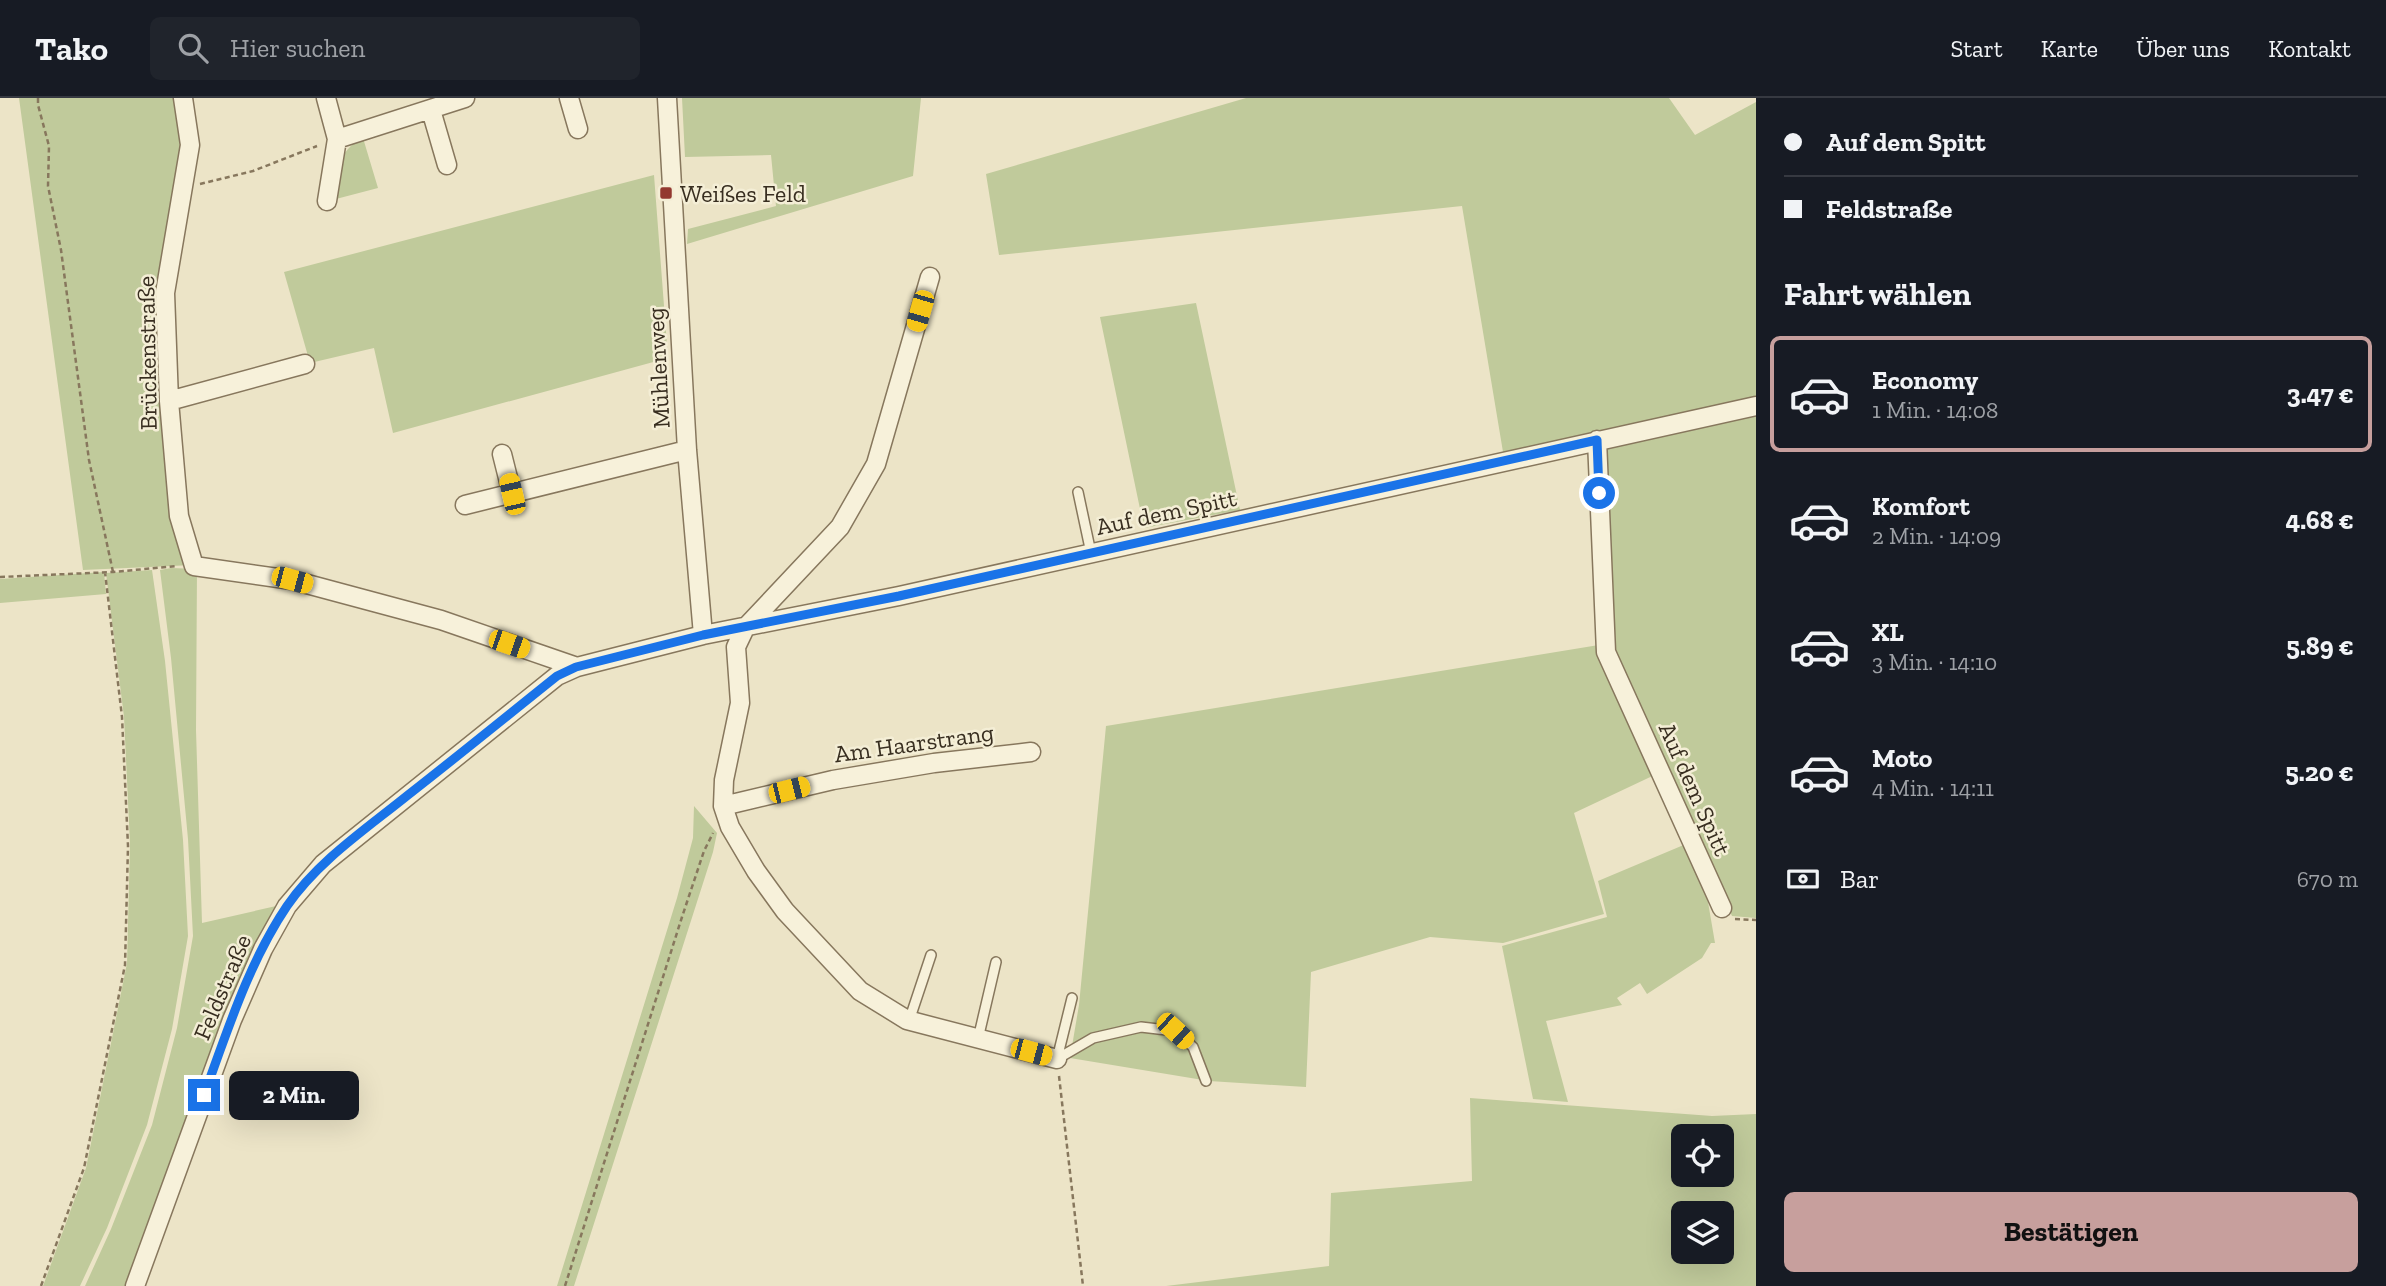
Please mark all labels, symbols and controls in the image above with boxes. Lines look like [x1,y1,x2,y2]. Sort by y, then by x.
search box [150,17,640,80]
text: Tako [35,29,108,68]
icon: search [174,29,212,67]
text: Hier suchen [230,32,365,64]
text: Start [1950,34,2003,63]
text: Karte [2041,34,2098,63]
text: Über uns [2136,34,2230,63]
text: Kontakt [2268,34,2351,63]
text: Auf dem Spitt [1826,126,1986,158]
place label: Weißes Feld [680,179,806,208]
marker: Weißes Feld [658,185,674,201]
text: Feldstraße [1826,193,1952,225]
text: Fahrt wählen [1784,275,1971,313]
street label: Brückenstraße [131,276,163,430]
car [905,288,936,334]
street label: Mühlenweg [640,307,676,429]
icon: car [1788,363,1851,426]
text: Economy [1872,364,1978,396]
text: 3.47 € [2287,378,2354,410]
text: 1 Min. · 14:08 [1872,396,1998,424]
car [498,471,527,517]
route start [1583,477,1615,509]
street label: Auf dem Spitt [1093,483,1239,541]
icon: car [1788,489,1851,552]
text: Komfort [1872,490,1970,522]
text: 4.68 € [2285,504,2354,536]
text: 2 Min. · 14:09 [1872,522,2001,550]
car [269,564,316,596]
icon: car [1788,615,1851,678]
text: XL [1872,616,1904,648]
car [486,627,533,661]
text: 5.89 € [2286,630,2354,662]
text: 3 Min. · 14:10 [1872,648,1997,676]
street label: Am Haarstrang [832,717,996,769]
street label: Auf dem Spitt [1653,718,1737,860]
icon: car [1788,741,1851,804]
text: Moto [1872,742,1932,774]
text: 5.20 € [2285,756,2354,788]
text: 4 Min. · 14:11 [1872,774,1994,802]
car [767,775,812,805]
icon: cash [1784,860,1822,898]
text: Bar [1840,863,1879,895]
text: 670 m [2297,865,2358,893]
street label: Feldstraße [187,930,257,1044]
car [1153,1009,1198,1053]
car [1008,1036,1055,1068]
callout: 2 Min. [228,1070,358,1119]
route end [188,1079,220,1111]
text: 2 Min. [263,1081,325,1109]
map controls [1671,1124,1734,1264]
button: locate [1671,1124,1734,1187]
button: Bestätigen [1784,1192,2358,1272]
button: layers [1671,1201,1734,1264]

